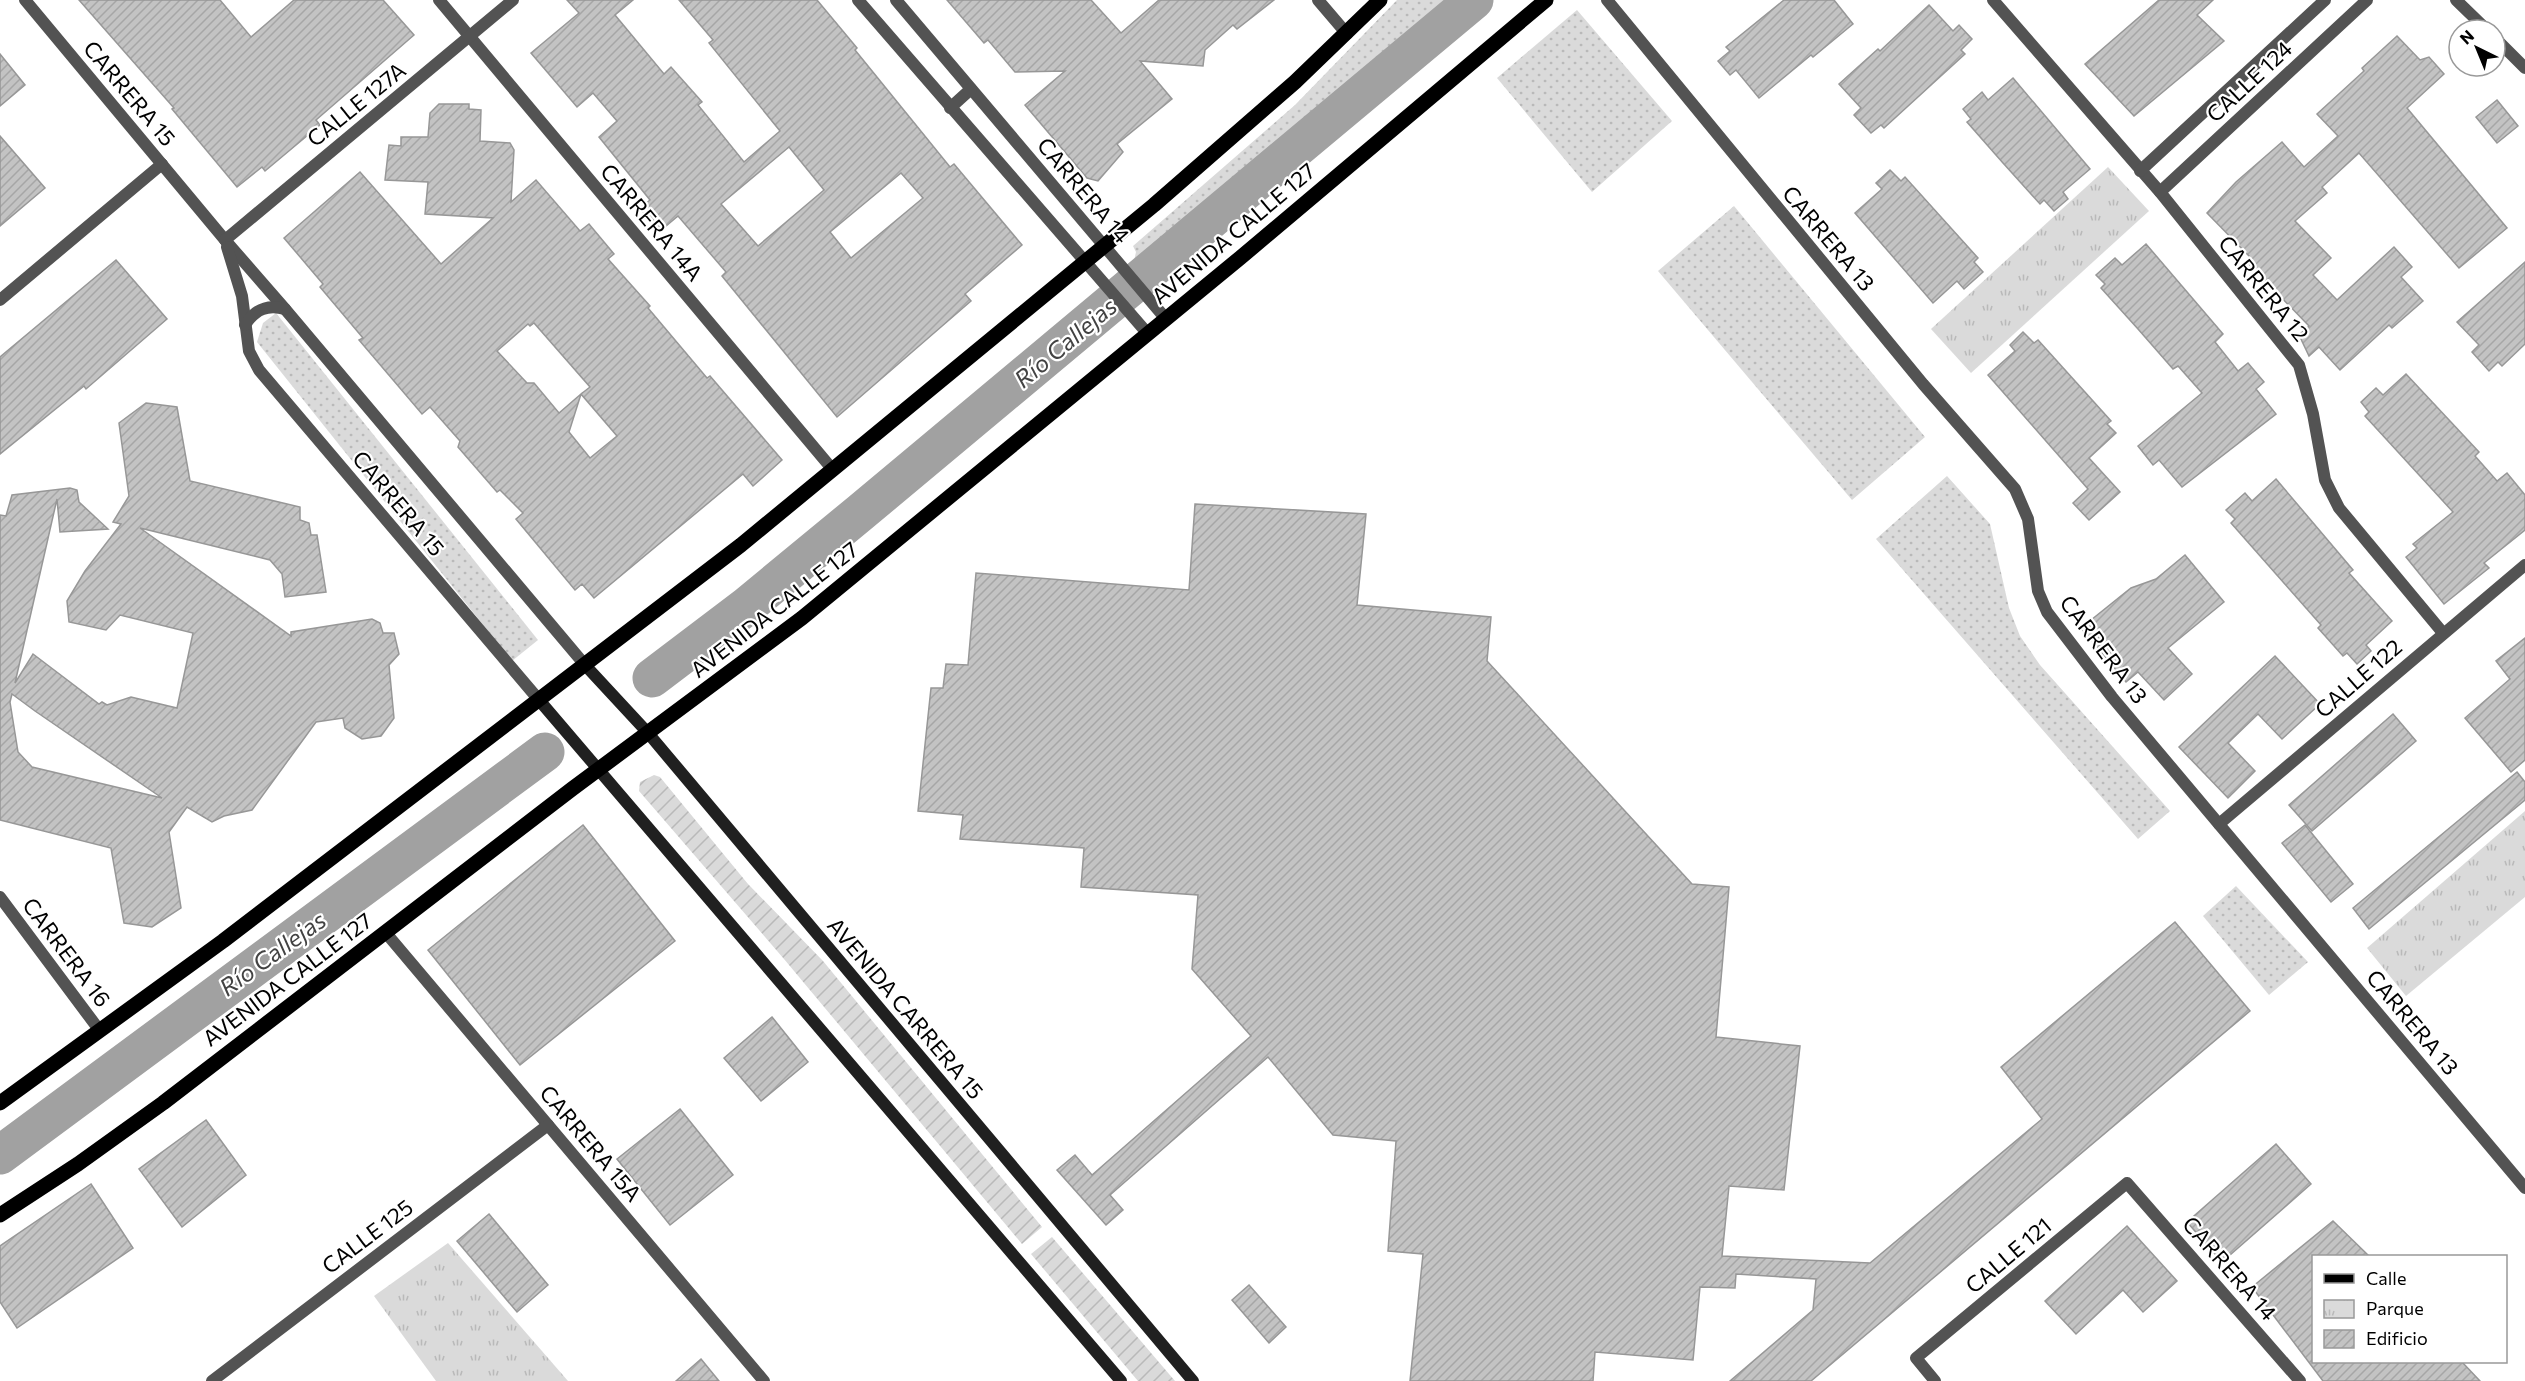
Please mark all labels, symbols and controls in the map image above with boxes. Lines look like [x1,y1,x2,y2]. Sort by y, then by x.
north arrow [2447,18,2507,78]
text: N [2456,26,2477,48]
street label: CARRERA 15 [78,35,182,151]
street label: CALLE 124 [2201,35,2297,127]
street label: CALLE 127A [301,56,411,152]
street label: CARRERA 14 [1032,132,1136,248]
street label: AVENIDA CALLE 127 [1146,157,1320,309]
street label: CARRERA 14A [595,158,709,286]
street label: CARRERA 13 [1777,180,1881,296]
street label: CARRERA 12 [2213,230,2315,346]
water label: Río Callejas [1008,291,1122,393]
street label: CARRERA 15 [347,445,451,561]
street label: AVENIDA CALLE 127 [685,535,863,683]
street label: CARRERA 13 [2054,589,2154,709]
street label: CALLE 122 [2309,633,2407,723]
street label: CARRERA 16 [17,892,117,1012]
water label: Río Callejas [213,905,331,1001]
street label: AVENIDA CALLE 127 [197,906,377,1052]
street label: AVENIDA CARRERA 15 [822,912,990,1104]
street label: CARRERA 13 [2361,964,2465,1080]
street label: CARRERA 15A [534,1079,648,1207]
street label: CALLE 125 [316,1193,418,1279]
street label: CARRERA 14 [2177,1210,2283,1326]
street label: CALLE 121 [1960,1211,2056,1299]
legend [2312,1255,2507,1363]
text: Calle [2366,1267,2406,1289]
text: Parque [2366,1297,2424,1319]
text: Edificio [2366,1327,2428,1349]

